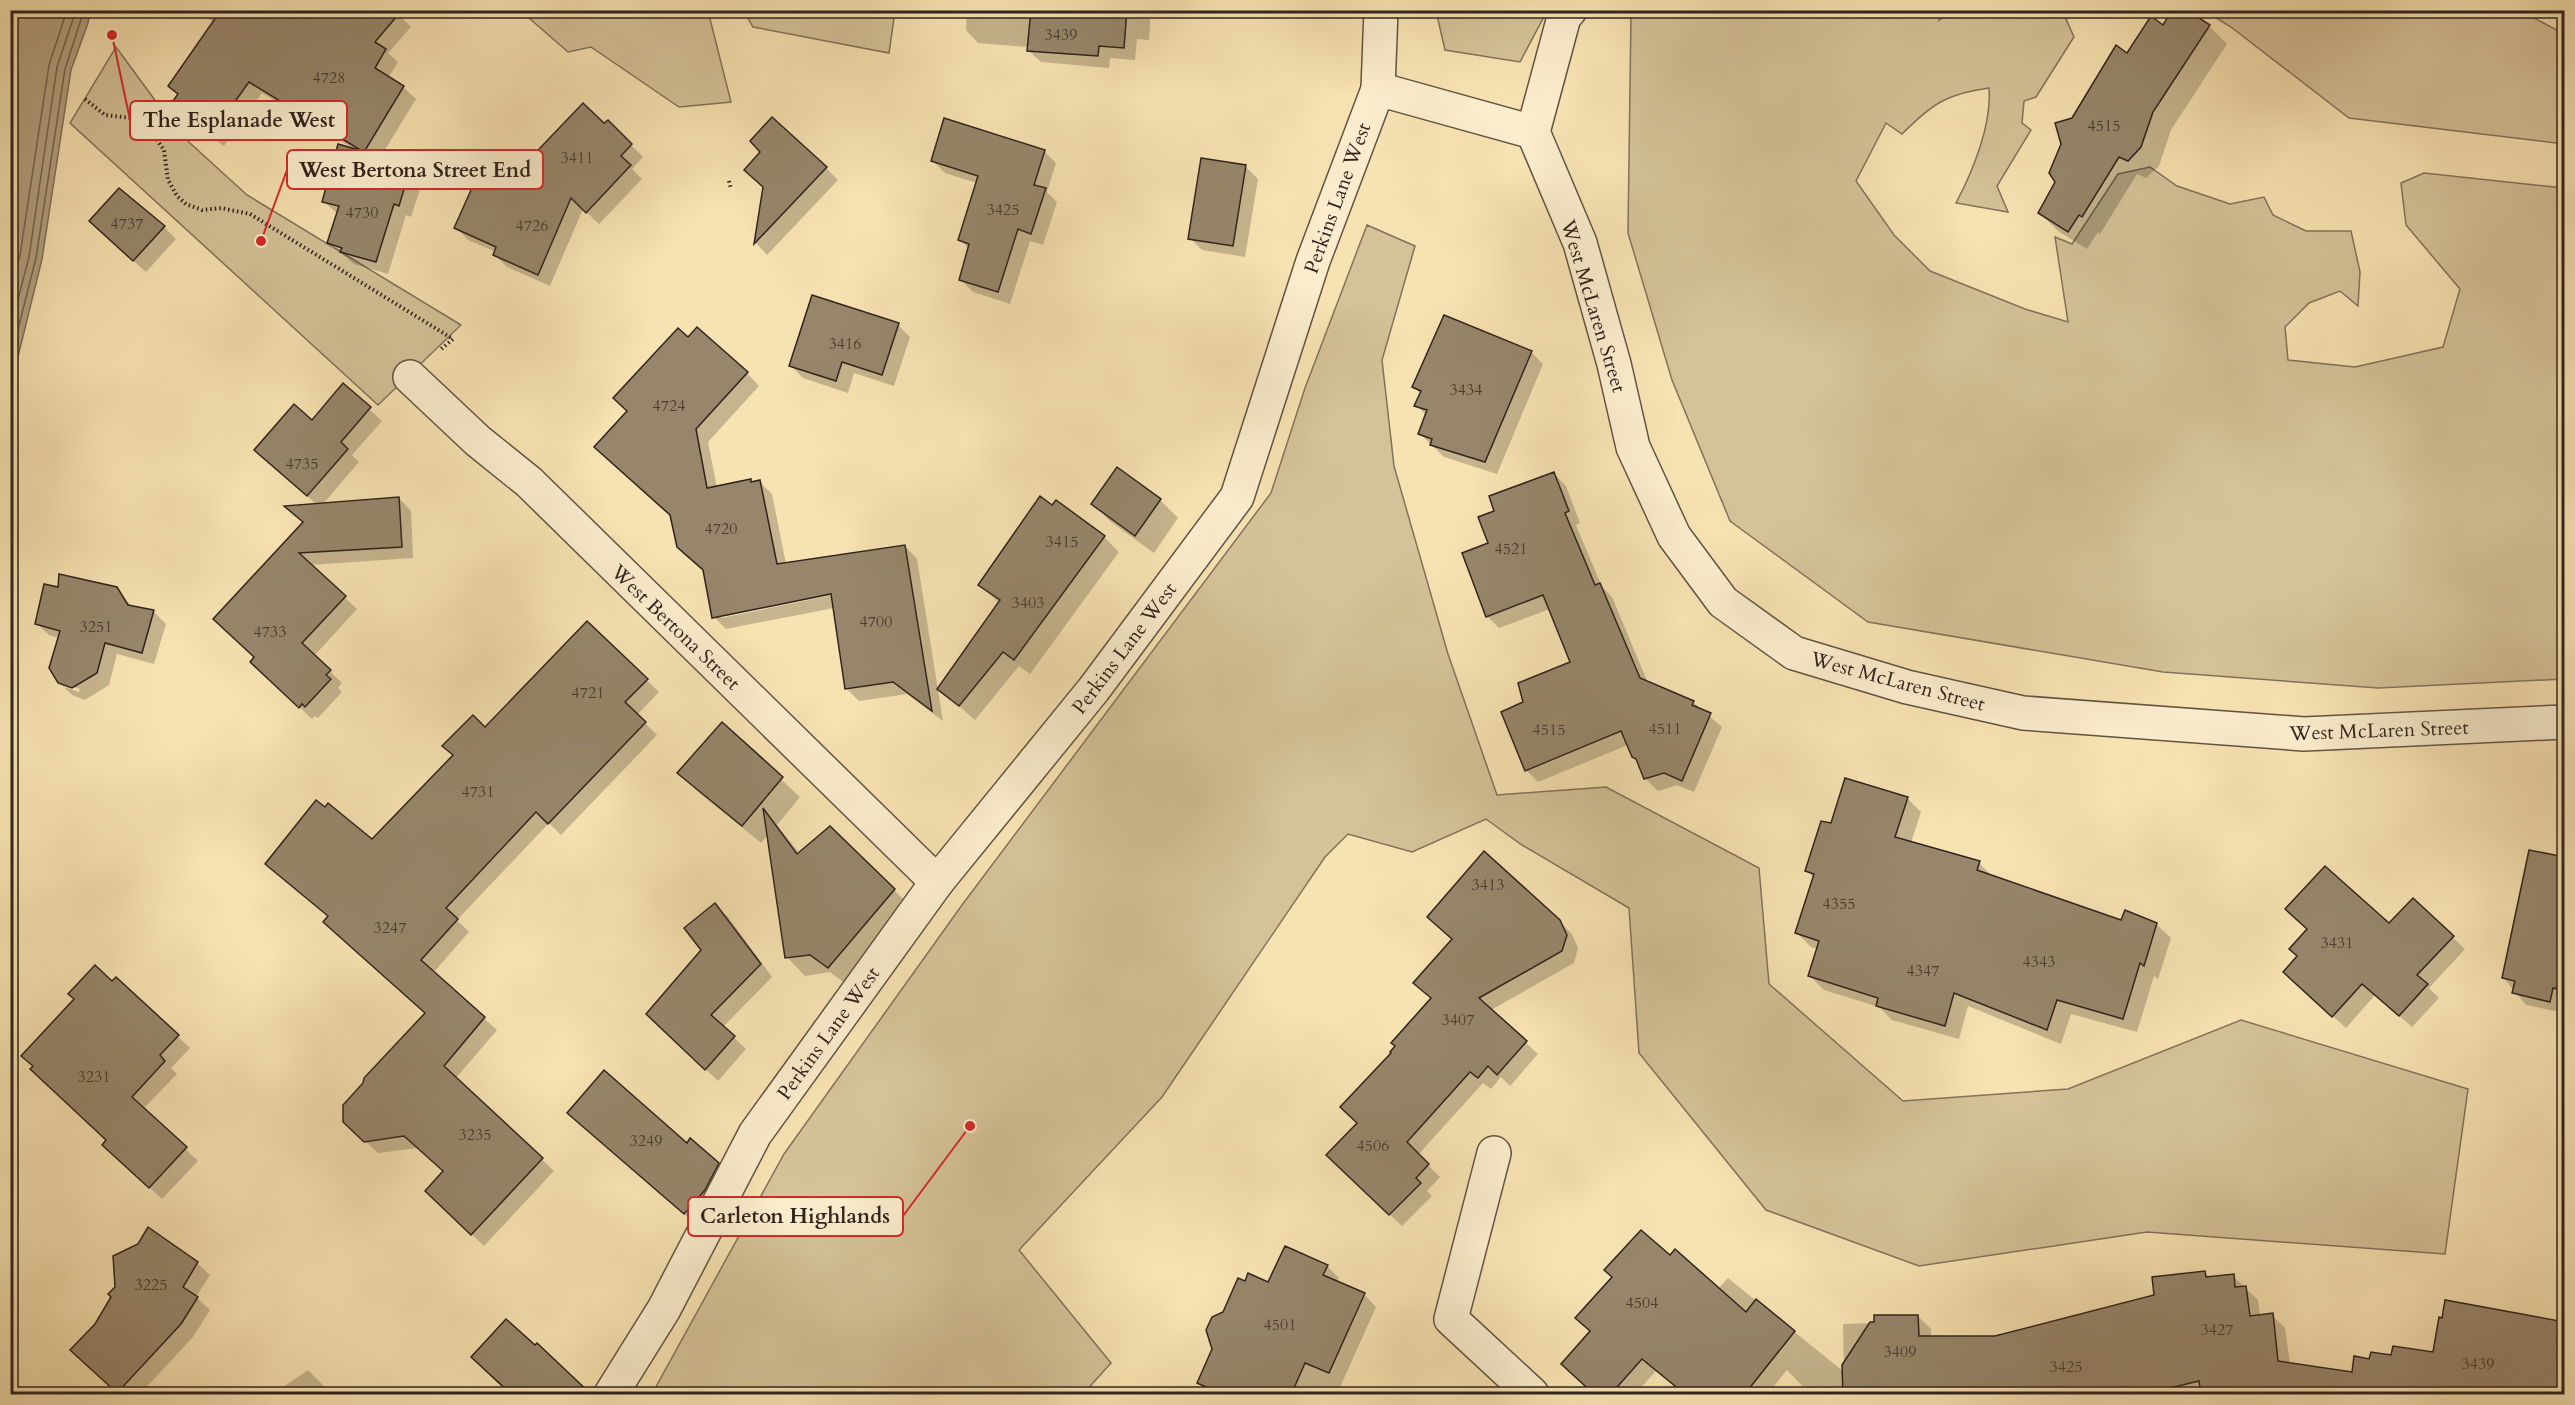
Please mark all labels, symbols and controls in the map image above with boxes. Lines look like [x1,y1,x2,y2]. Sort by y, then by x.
house number: 3439 [1045,24,1077,46]
house number: 4728 [313,67,345,89]
callout: The Esplanade West [130,101,347,140]
text: The Esplanade West [143,106,336,135]
house number: 4515 [2088,115,2120,137]
street label: Perkins Lane West [1298,118,1378,277]
house number: 3411 [561,147,593,169]
callout: West Bertona Street End [287,150,543,189]
text: West Bertona Street End [298,156,531,185]
house number: 3425 [987,199,1019,221]
house number: 4730 [346,202,378,224]
house number: 4737 [111,213,143,235]
house number: 4726 [516,215,548,237]
street label: West McLaren Street [1554,215,1633,397]
house number: 3416 [829,333,861,355]
house number: 3434 [1450,379,1482,401]
house number: 4724 [653,395,685,417]
house number: 4735 [286,453,318,475]
house number: 4720 [705,518,737,540]
house number: 3415 [1046,531,1078,553]
house number: 4521 [1495,538,1527,560]
street label: West Bertona Street [604,558,747,697]
street label: Perkins Lane West [1066,576,1183,720]
house number: 3403 [1012,592,1044,614]
house number: 4700 [860,611,892,633]
house number: 3251 [80,616,112,638]
house number: 4733 [254,621,286,643]
street label: West McLaren Street [1807,645,1989,718]
house number: 4721 [572,682,604,704]
street label: West McLaren Street [2288,714,2470,747]
house number: 4511 [1649,718,1681,740]
house number: 4515 [1533,719,1565,741]
house number: 4731 [462,781,494,803]
house number: 3413 [1472,874,1504,896]
house number: 4355 [1823,893,1855,915]
house number: 3247 [374,917,406,939]
house number: 3431 [2321,932,2353,954]
house number: 4343 [2023,951,2055,973]
house number: 4347 [1907,960,1939,982]
street label: Perkins Lane West [771,961,886,1105]
house number: 3407 [1442,1009,1474,1031]
house number: 3231 [78,1066,110,1088]
house number: 3235 [459,1124,491,1146]
house number: 3249 [630,1130,662,1152]
house number: 4506 [1357,1135,1389,1157]
callout: Carleton Highlands [688,1197,903,1236]
text: Carleton Highlands [700,1202,890,1231]
house number: 3225 [135,1274,167,1296]
house number: 4504 [1626,1292,1658,1314]
house number: 4501 [1264,1314,1296,1336]
house number: 3427 [2201,1319,2233,1341]
house number: 3409 [1884,1341,1916,1363]
house number: 3439 [2462,1353,2494,1375]
house number: 3425 [2050,1356,2082,1378]

